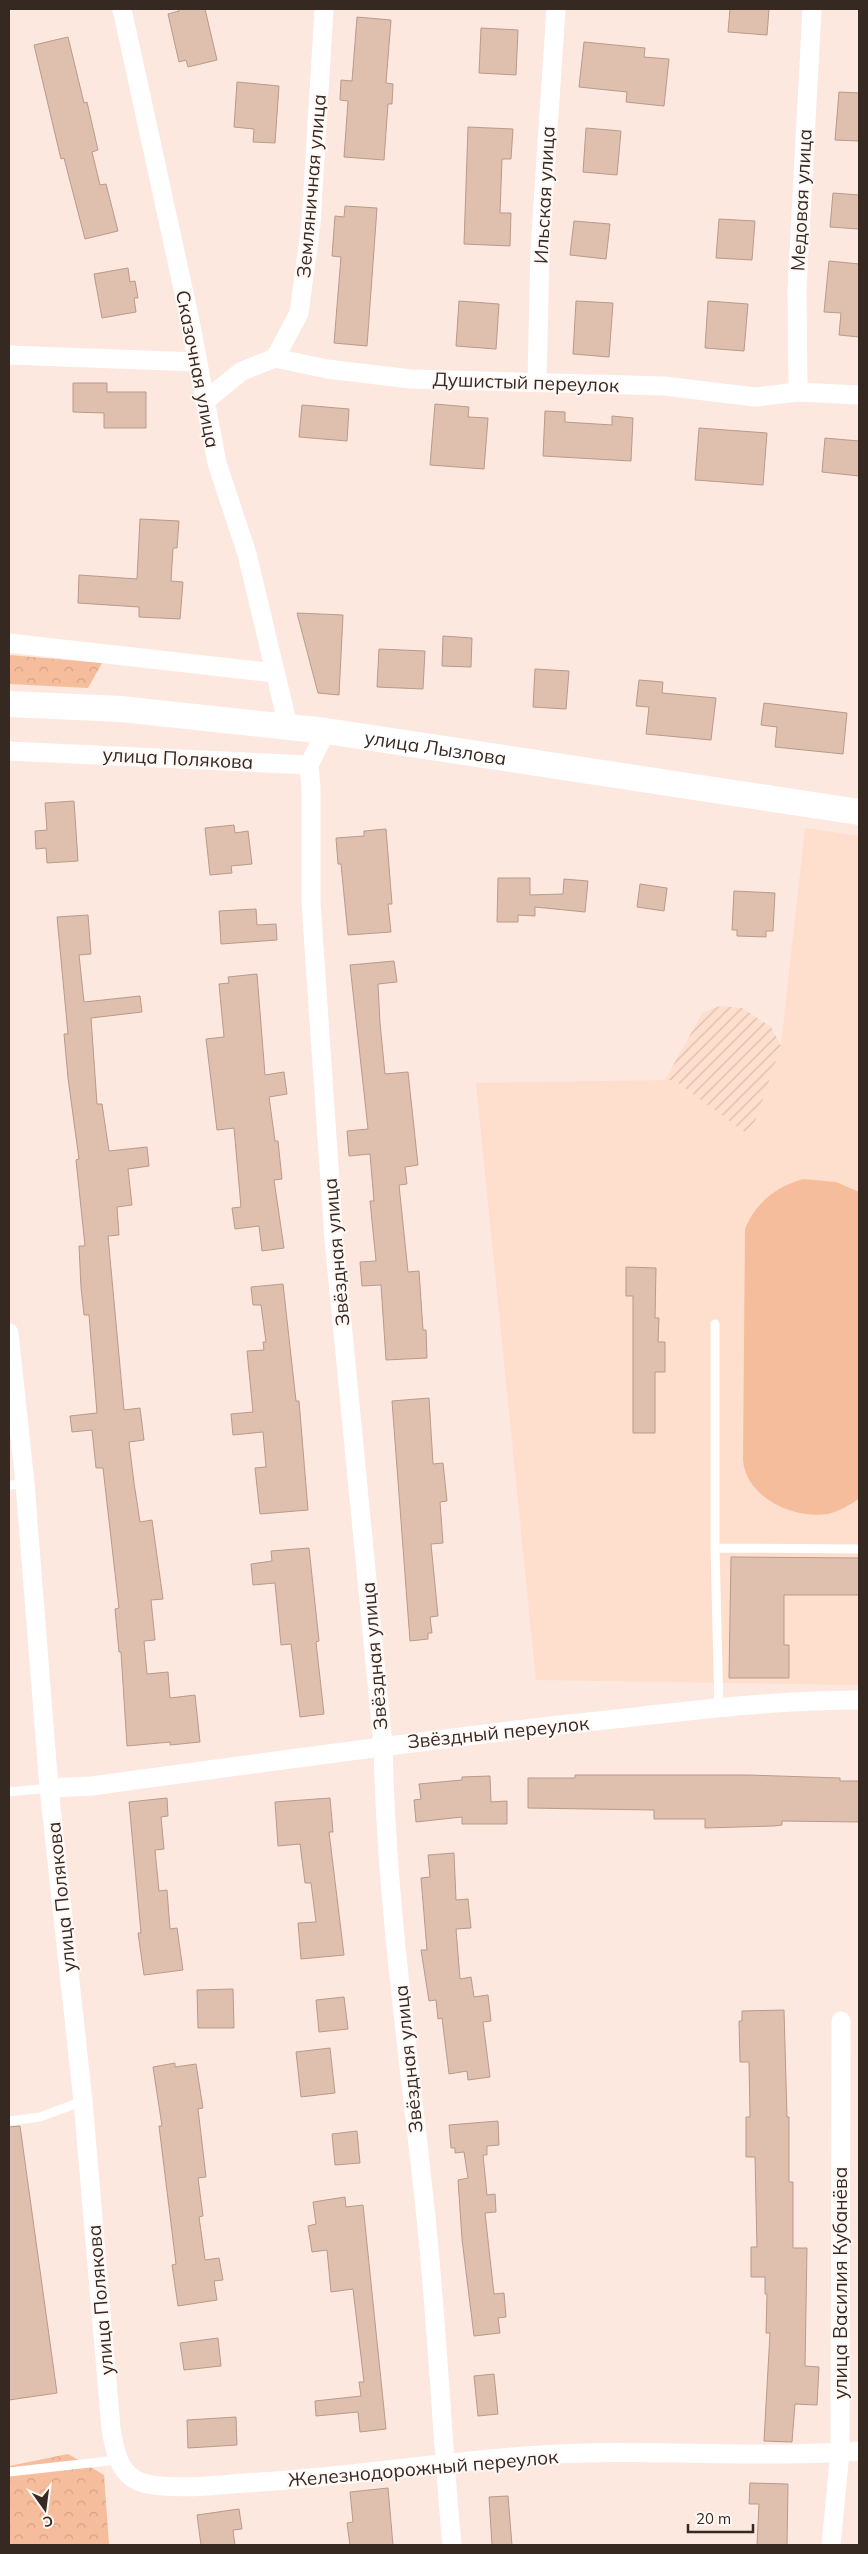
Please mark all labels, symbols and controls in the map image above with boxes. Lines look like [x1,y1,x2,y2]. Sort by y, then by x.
street label: Земляничная улица [291,93,331,279]
street label: Ильская улица [528,125,560,265]
street label: Медовая улица [785,128,817,272]
street label: Сказочная улица [171,288,225,450]
street label: Душистый переулок [432,367,620,397]
street label: улица Лызлова [363,725,508,770]
street label: улица Полякова [102,742,254,774]
street label: Звёздная улица [318,1177,354,1327]
street label: Звёздная улица [356,1581,392,1731]
street label: Звёздный переулок [406,1710,591,1753]
street label: улица Полякова [41,1821,81,1973]
street label: Звёздная улица [388,1984,428,2134]
street label: улица Василия Кубанёва [828,2167,852,2399]
street label: улица Полякова [81,2224,119,2376]
street label: Железнодорожный переулок [287,2444,560,2492]
north arrow [20,2484,70,2534]
scale bar [688,2502,753,2534]
text: 20 m [696,2509,731,2528]
text: С [41,2512,55,2532]

